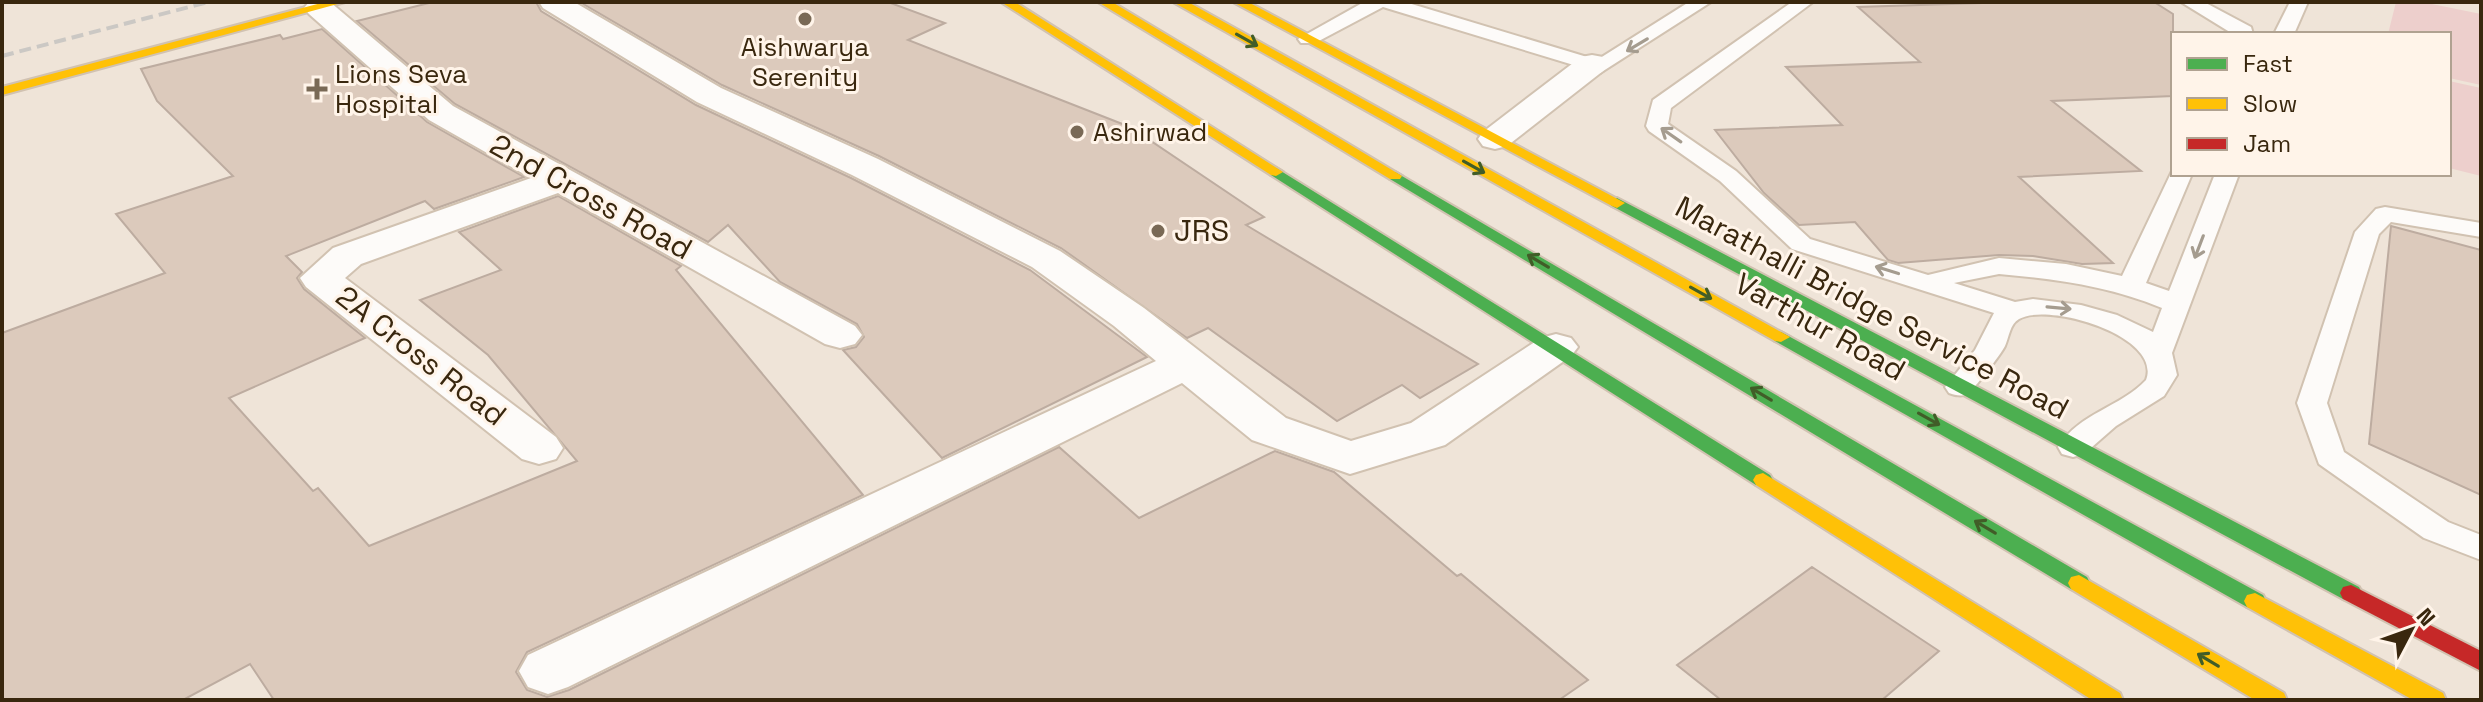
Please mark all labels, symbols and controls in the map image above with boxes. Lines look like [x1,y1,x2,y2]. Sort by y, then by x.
marker: Aishwarya Serenity [796,10,814,28]
place label: Aishwarya Serenity [741,30,869,94]
legend [2171,32,2451,176]
one-way arrow [1235,33,1258,49]
one-way arrow [1626,37,1649,53]
text: Fast [2243,48,2293,79]
place label: Lions Seva Hospital [335,57,467,121]
marker: Lions Seva Hospital [306,78,328,100]
text: Slow [2243,88,2297,119]
place label: Ashirwad [1093,115,1207,149]
marker: Ashirwad [1068,123,1086,141]
street label: 2nd Cross Road [483,125,699,268]
one-way arrow [1660,127,1682,143]
text: Jam [2243,128,2291,159]
one-way arrow [1462,159,1485,175]
street label: Marathalli Bridge Service Road [1669,187,2076,428]
place label: JRS [1174,211,1229,250]
marker: JRS [1149,222,1167,240]
one-way arrow [2191,234,2205,259]
one-way arrow [1527,253,1550,269]
one-way arrow [1875,262,1900,276]
street label: Varthur Road [1728,264,1912,389]
street label: 2A Cross Road [328,277,514,434]
one-way arrow [1689,286,1713,301]
one-way arrow [2045,301,2072,316]
one-way arrow [1750,386,1773,402]
one-way arrow [1916,412,1940,428]
one-way arrow [1974,519,1997,535]
north arrow [2371,590,2451,670]
text: N [2411,602,2441,632]
one-way arrow [2197,652,2220,668]

